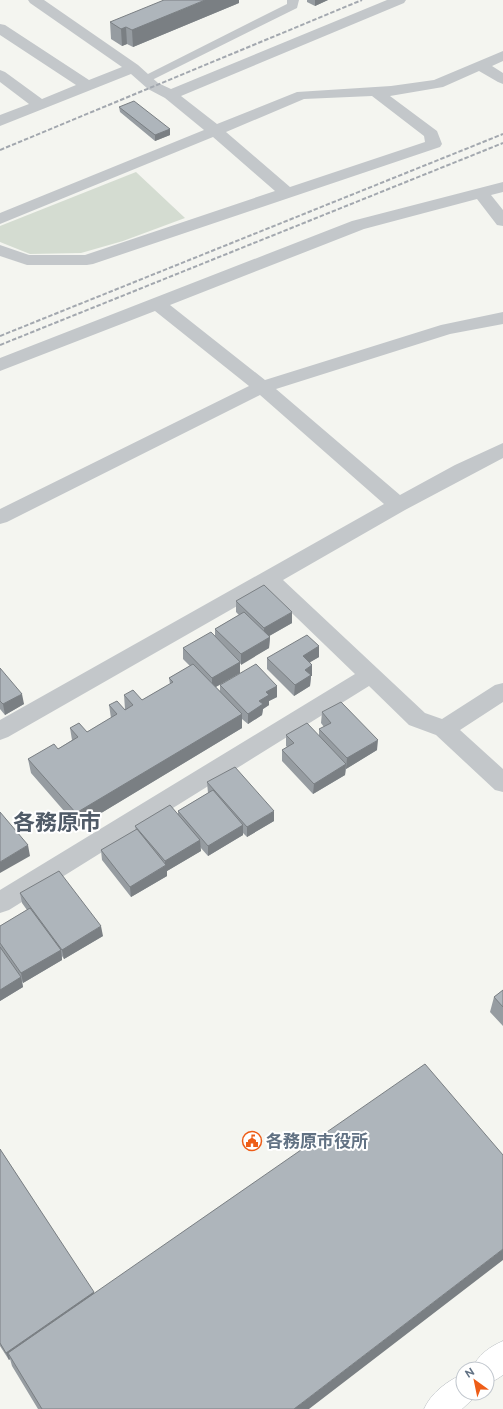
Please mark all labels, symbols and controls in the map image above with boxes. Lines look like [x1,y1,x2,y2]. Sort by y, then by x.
district label: 各務原市 [13,809,101,835]
public building icon: 各務原市役所 [241,1130,263,1152]
place label: 各務原市役所 [266,1131,368,1151]
north arrow [455,1361,495,1401]
text: N [463,1365,477,1381]

